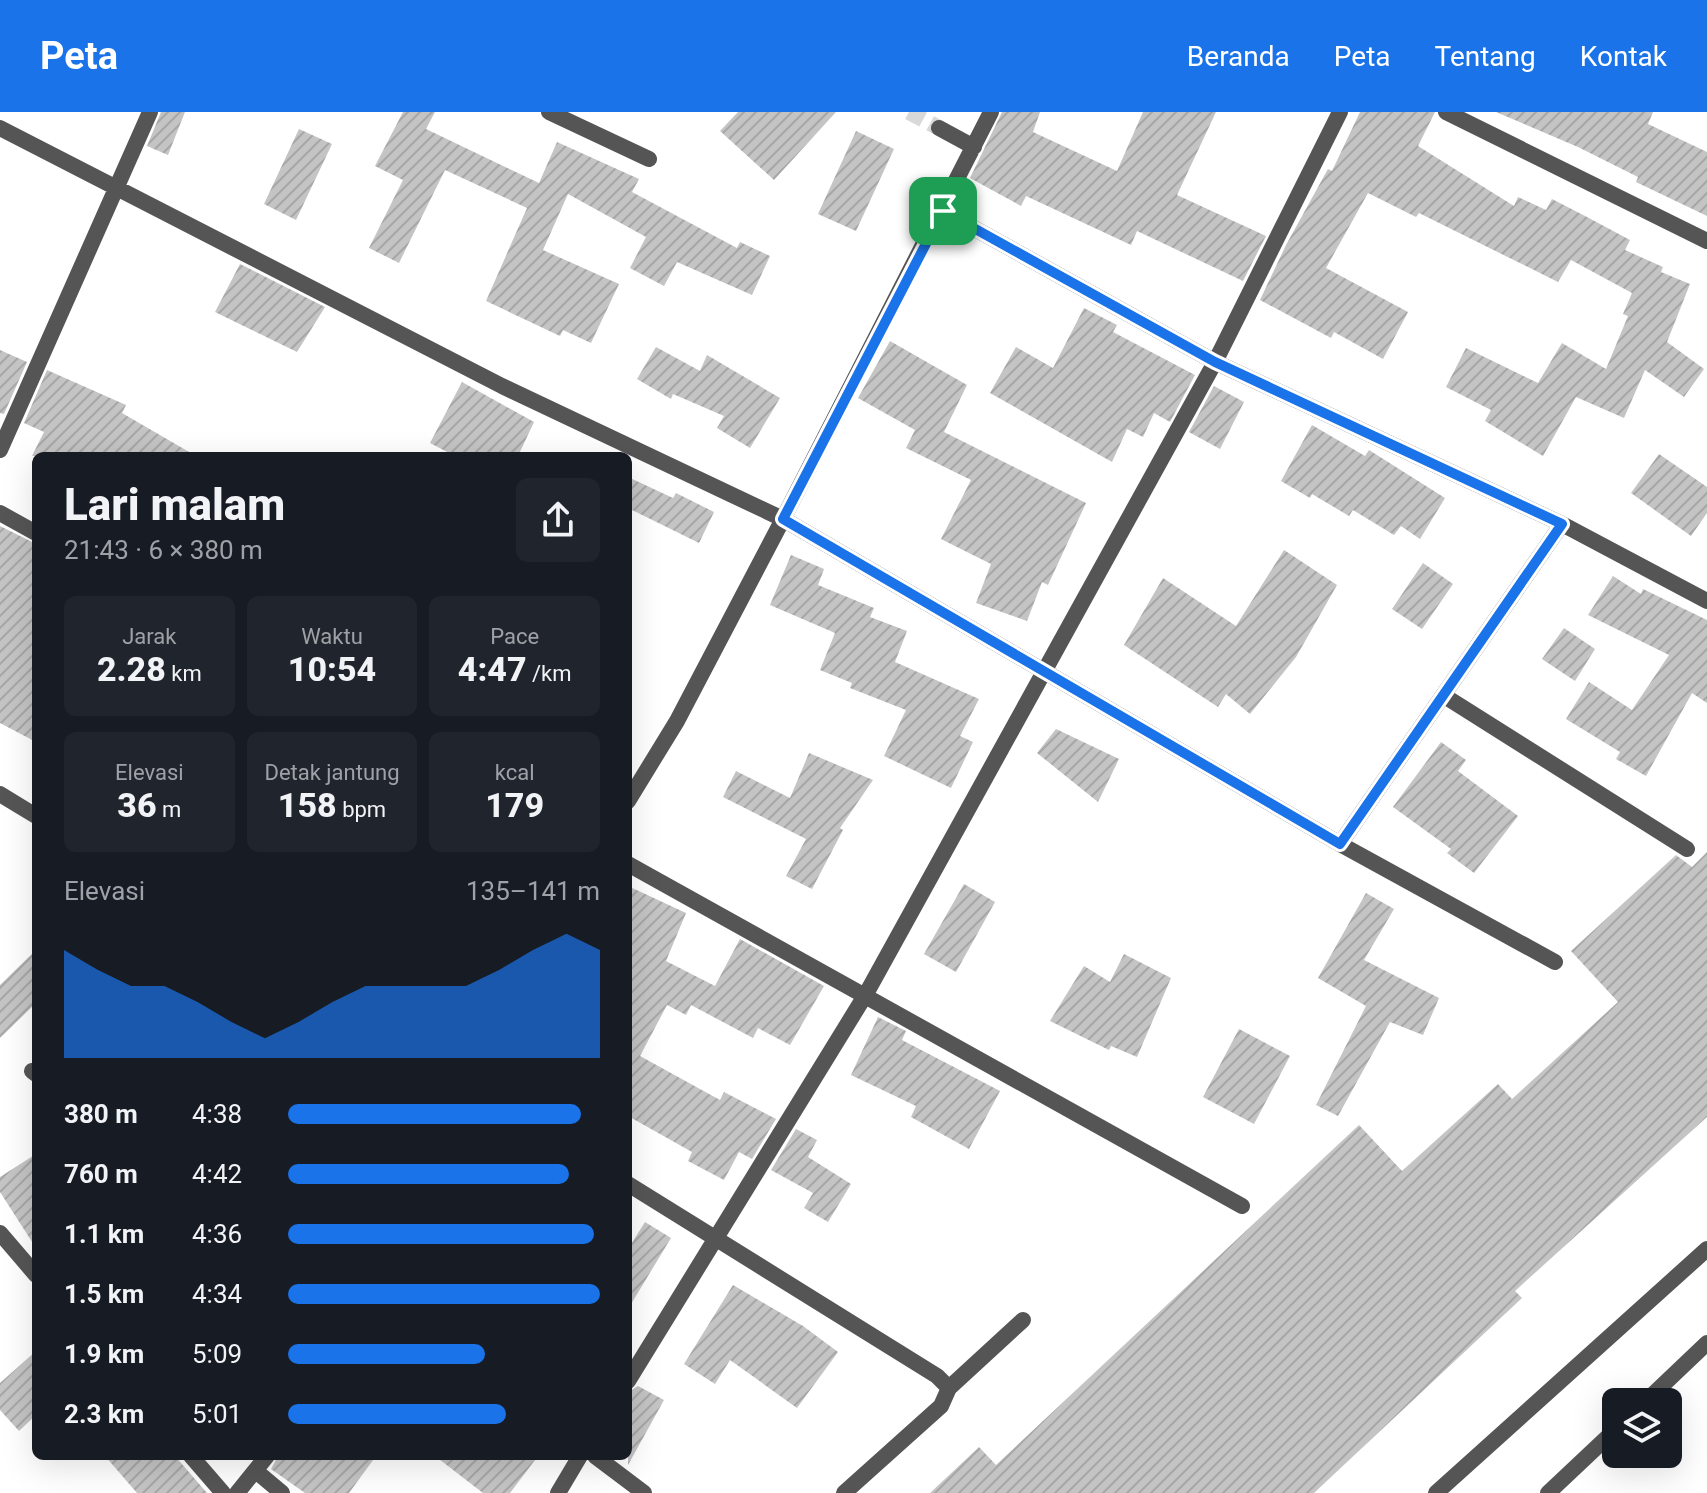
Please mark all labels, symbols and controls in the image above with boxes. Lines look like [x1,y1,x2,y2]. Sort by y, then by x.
text: Peta [40,34,118,78]
text: Beranda [1187,40,1290,73]
text: Peta [1334,40,1391,73]
text: Tentang [1435,40,1536,73]
text: Kontak [1580,40,1667,73]
pin [909,177,977,245]
icon: arrive [921,189,965,233]
button: share [516,478,600,562]
text: Lari malam [64,479,285,531]
text: 21:43 · 6 × 380 m [64,535,263,565]
text: Jarak [122,624,176,649]
text: Waktu [301,624,363,649]
text: Pace [490,624,539,649]
text: 2.28 [97,649,166,689]
text: 10:54 [288,649,376,689]
text: 4:47 [458,649,527,689]
text: km [166,661,202,686]
text: /km [527,661,572,686]
text: Elevasi [115,760,184,785]
text: Detak jantung [264,760,400,785]
text: kcal [495,760,535,785]
text: 36 [117,785,157,825]
text: 158 [278,785,337,825]
text: 179 [485,785,544,825]
text: m [157,797,181,822]
text: bpm [337,797,386,822]
text: Elevasi [64,876,145,906]
text: 135–141 m [466,876,600,906]
text: 380 m [64,1099,138,1129]
text: 4:38 [192,1099,242,1129]
text: 760 m [64,1159,138,1189]
text: 4:42 [192,1159,242,1189]
text: 1.1 km [64,1219,144,1249]
text: 4:36 [192,1219,242,1249]
text: 1.5 km [64,1279,144,1309]
text: 4:34 [192,1279,242,1309]
text: 1.9 km [64,1339,144,1369]
text: 5:09 [192,1339,242,1369]
map controls [1602,1388,1682,1468]
button: layers [1602,1388,1682,1468]
text: 2.3 km [64,1399,144,1429]
text: 5:01 [192,1399,242,1429]

